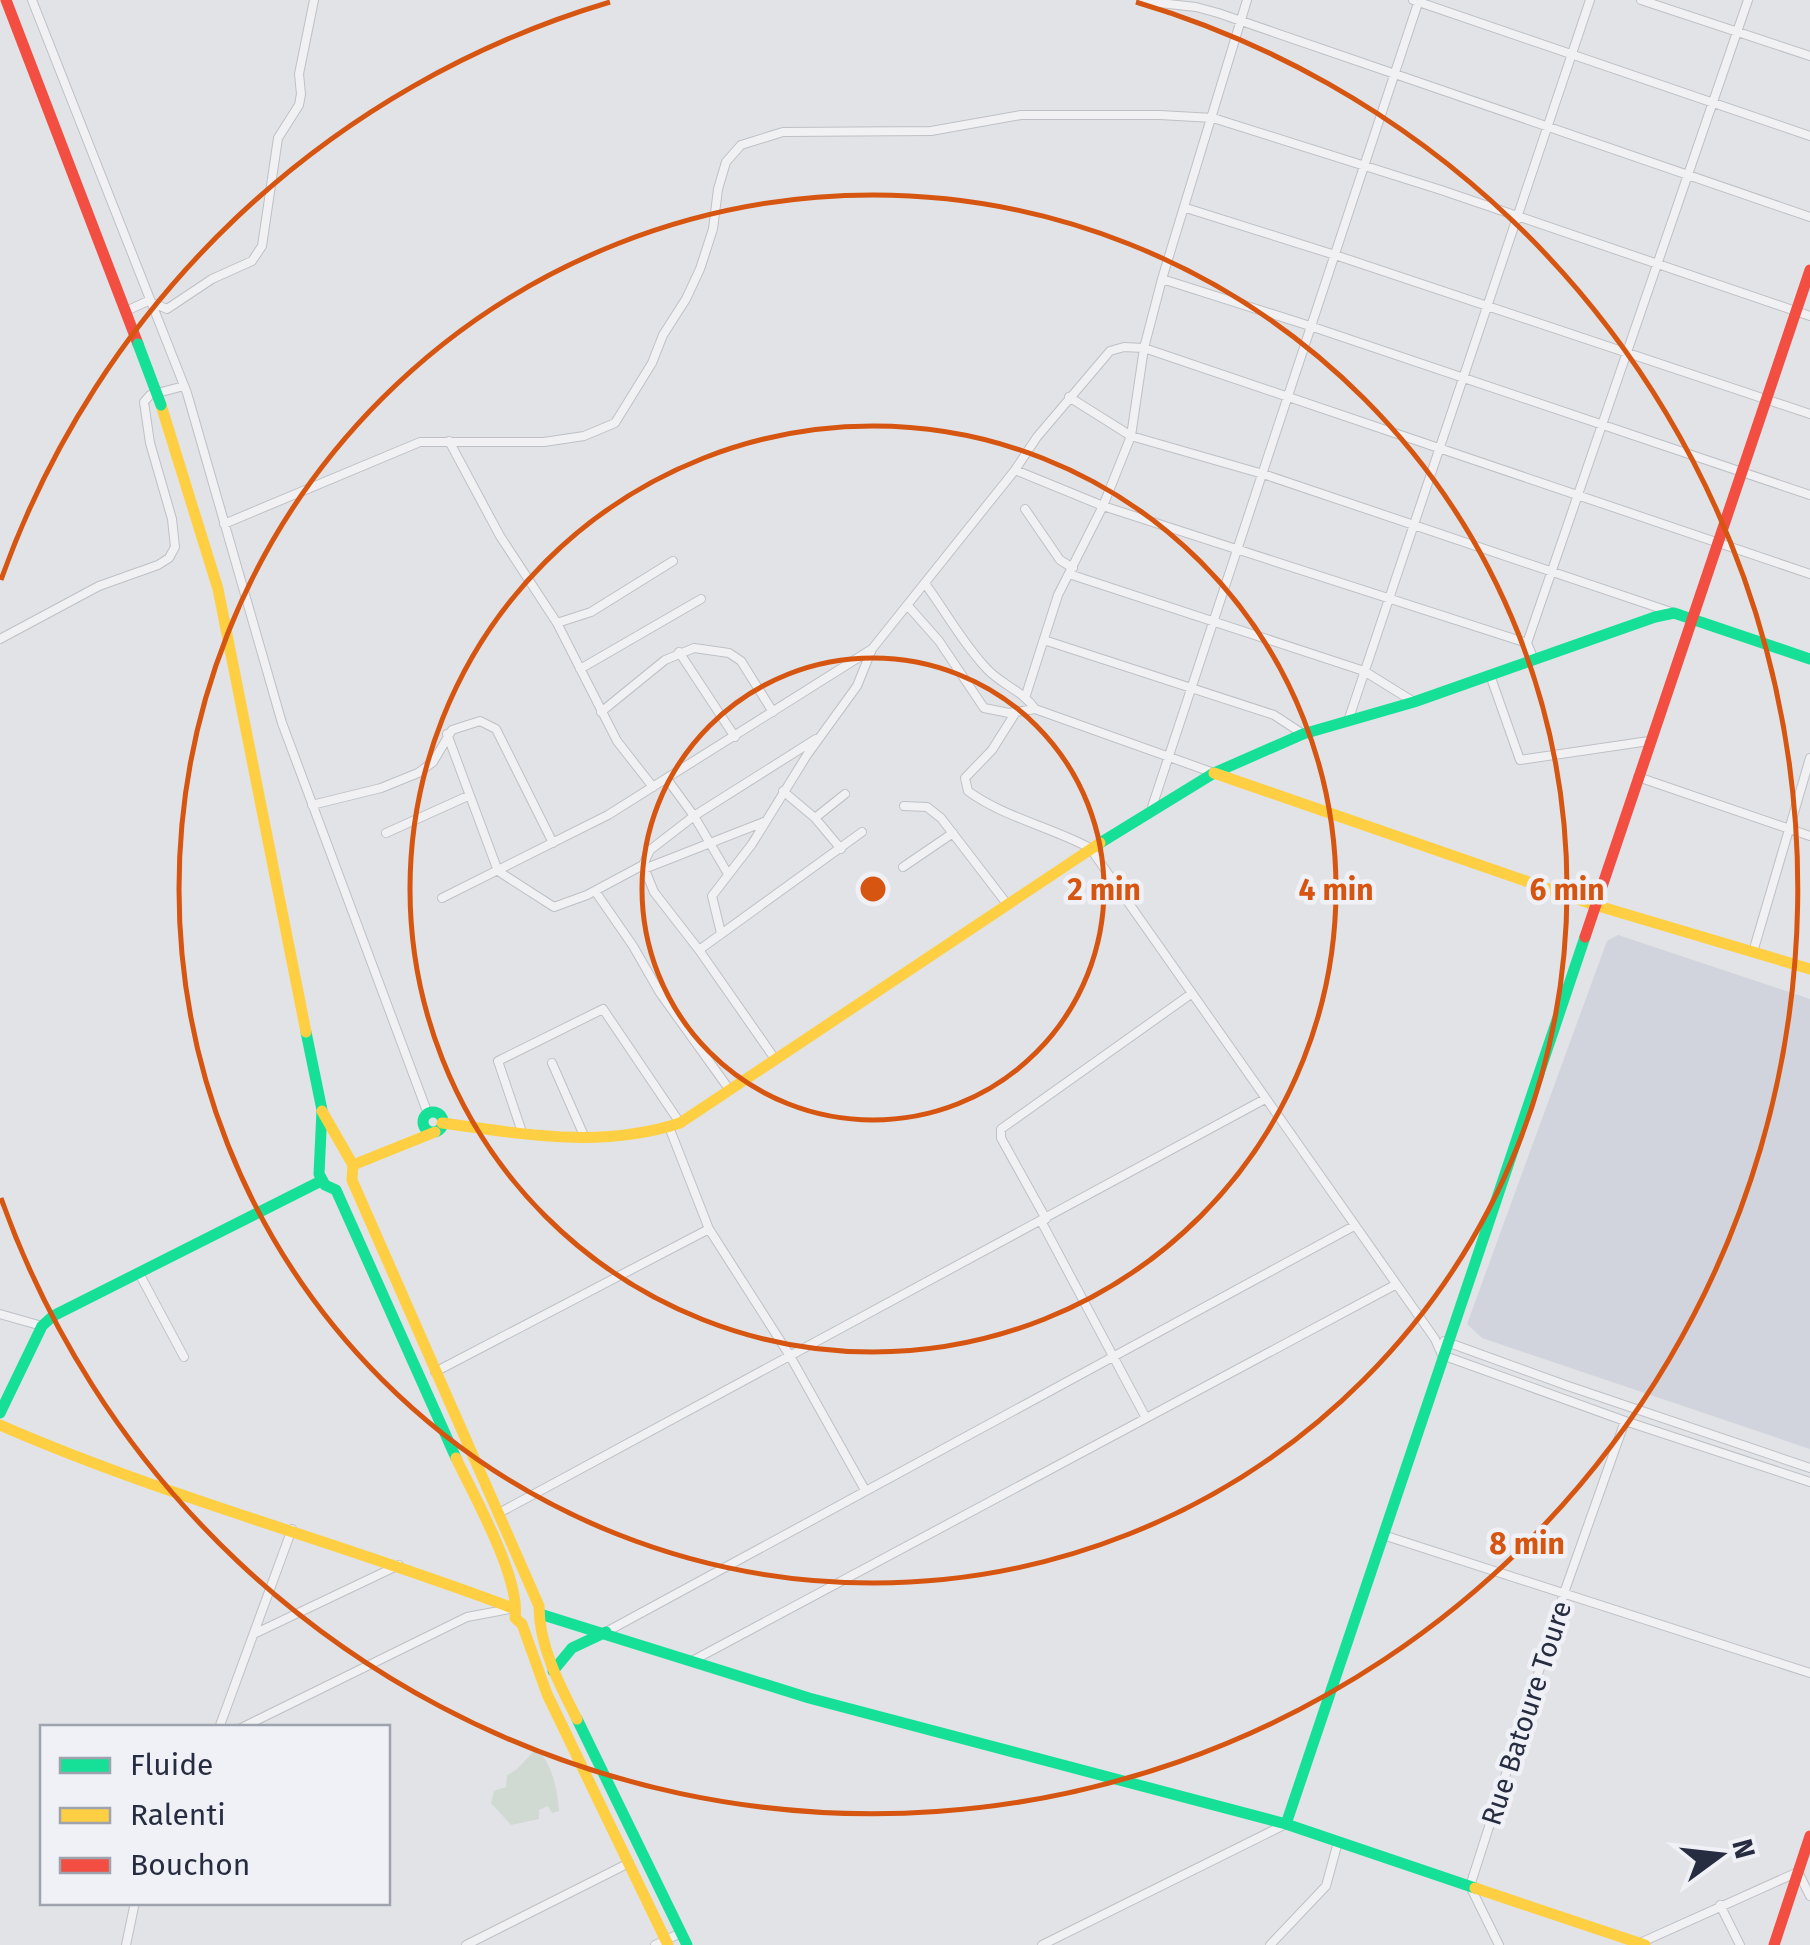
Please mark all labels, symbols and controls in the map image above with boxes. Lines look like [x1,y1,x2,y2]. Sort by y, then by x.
centre of rings [855,871,891,907]
text: 2 min [1067,872,1141,908]
text: 4 min [1298,872,1374,908]
text: 6 min [1529,872,1605,908]
text: 8 min [1489,1526,1565,1562]
street label: Rue Batoure Toure [1475,1597,1578,1830]
legend [40,1725,390,1905]
text: Fluide [130,1747,213,1783]
text: Ralenti [130,1797,226,1833]
north arrow [1670,1805,1770,1905]
text: N [1725,1835,1762,1862]
text: Bouchon [130,1847,250,1883]

